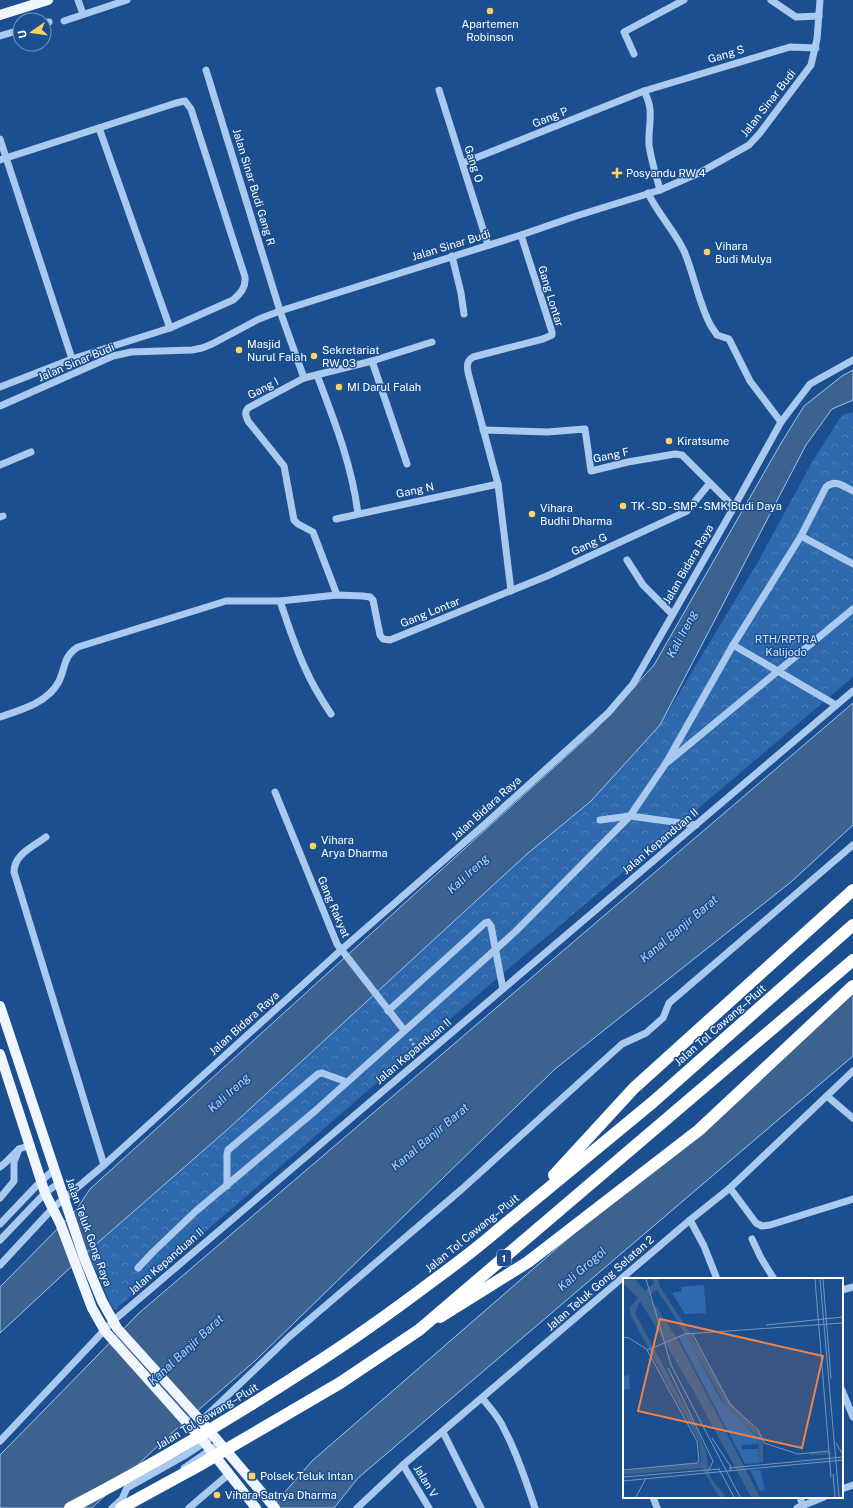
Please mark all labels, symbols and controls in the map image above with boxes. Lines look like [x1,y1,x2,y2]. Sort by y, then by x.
marker: Apartemen Robinson [485,6,495,16]
north arrow [12,12,52,52]
place label: Apartemen Robinson [462,18,518,43]
text: U [16,29,29,39]
street label: Gang S [706,43,746,65]
street label: Jalan Sinar Budi [738,67,798,139]
street label: Gang P [531,105,569,129]
street label: Jalan Sinar Budi Gang R [230,127,278,247]
street label: Gang O [462,144,486,184]
marker: Posyandu RW 4 [611,167,623,179]
place label: Posyandu RW 4 [626,167,706,179]
street label: Jalan Sinar Budi [410,227,492,263]
place label: Vihara Budi Mulya [715,240,772,265]
marker: Vihara Budi Mulya [702,247,712,257]
street label: Gang Lontar [536,264,566,328]
place label: Masjid Nurul Falah [247,338,307,363]
street label: Jalan Sinar Budi [36,341,116,383]
place label: Sekretariat RW 03 [322,344,379,369]
marker: Masjid Nurul Falah [234,345,244,355]
marker: Sekretariat RW 03 [309,351,319,361]
street label: Gang I [246,375,280,401]
place label: MI Darul Falah [347,381,421,393]
marker: MI Darul Falah [334,382,344,392]
place label: Kiratsume [677,435,729,447]
marker: Kiratsume [664,436,674,446]
street label: Gang F [592,445,630,465]
street label: Gang N [395,480,435,500]
place label: TK - SD - SMP - SMK Budi Daya [631,500,782,512]
marker: TK - SD - SMP - SMK Budi Daya [618,501,628,511]
place label: Vihara Budhi Dharma [540,502,612,527]
marker: Vihara Budhi Dharma [527,509,537,519]
street label: Jalan Bidara Raya [660,522,716,606]
street label: Gang G [569,531,609,557]
street label: Gang Lontar [398,595,462,629]
water label: Kali Ireng [664,607,701,660]
park label: RTH/RPTRA Kalijodo [755,633,817,658]
street label: Jalan Bidara Raya [449,774,523,842]
street label: Jalan Kepanduan II [620,806,700,876]
place label: Vihara Arya Dharma [321,834,388,859]
marker: Vihara Arya Dharma [308,841,318,851]
water label: Kali Ireng [444,851,492,897]
street label: Gang Rakyat [316,874,352,940]
water label: Kanal Banjir Barat [637,892,721,966]
street label: Jalan Tol Cawang–Pluit [672,982,768,1068]
street label: Jalan Bidara Raya [207,989,281,1057]
street label: Jalan Kepanduan II [373,1016,453,1086]
water label: Kali Ireng [205,1070,254,1116]
water label: Kanal Banjir Barat [388,1100,472,1174]
street label: Jalan Teluk Gong Raya [64,1176,114,1288]
street label: Jalan Tol Cawang–Pluit [423,1191,521,1275]
street label: Jalan Kepanduan II [126,1225,206,1297]
street label: Jalan Teluk Gong Selatan 2 [544,1233,656,1333]
water label: Kali Grogol [555,1244,609,1294]
road number: 1 [497,1250,511,1266]
inset map [623,1278,843,1498]
water label: Kanal Banjir Barat [146,1311,227,1388]
street label: Jalan Tol Cawang–Pluit [154,1381,260,1451]
street label: Jalan V [412,1463,441,1500]
place label: Polsek Teluk Intan [260,1470,353,1482]
marker: Polsek Teluk Intan [247,1471,257,1481]
place label: Vihara Satrya Dharma [225,1489,337,1501]
marker: Vihara Satrya Dharma [212,1490,222,1500]

